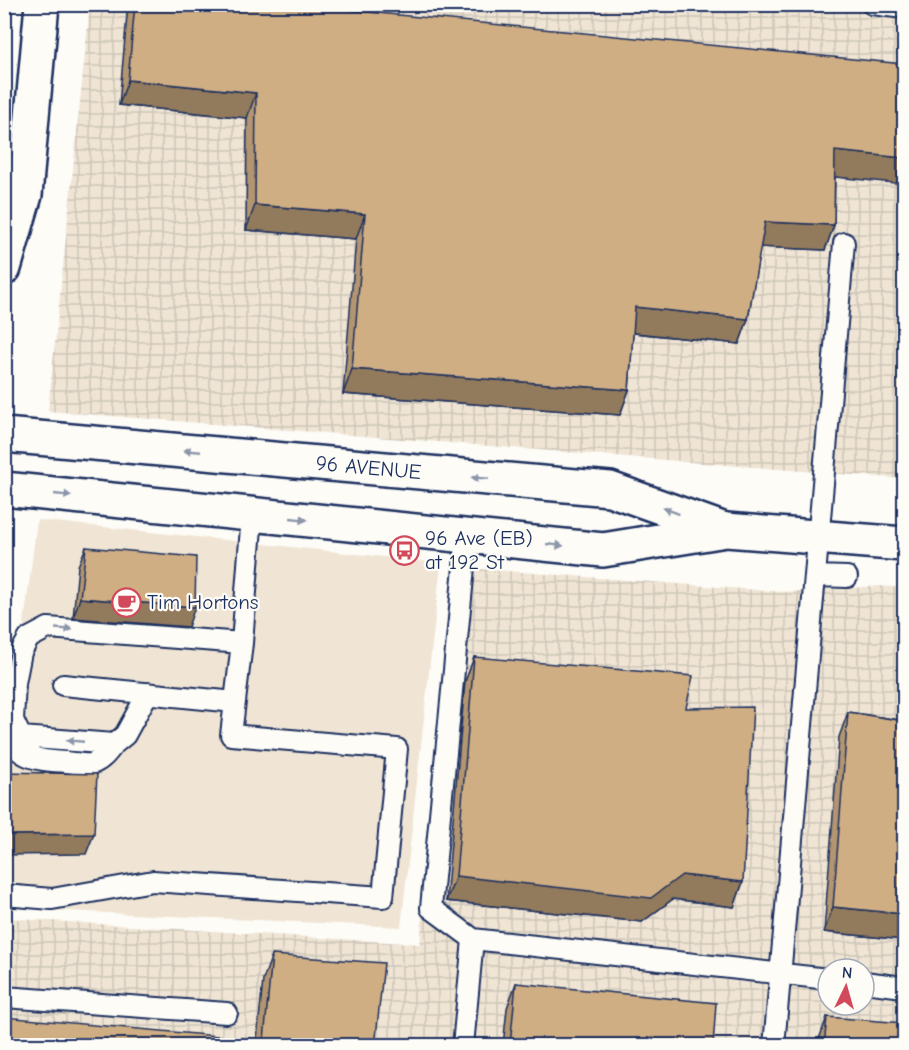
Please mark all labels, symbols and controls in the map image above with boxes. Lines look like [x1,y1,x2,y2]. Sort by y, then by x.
one-way arrow [183,446,202,456]
street label: 96 AVENUE [315,451,422,484]
one-way arrow [471,473,490,482]
one-way arrow [53,490,72,500]
one-way arrow [662,505,680,515]
one-way arrow [289,514,308,524]
place label: 96 Ave (EB) at 192 St [425,526,533,574]
bus stop icon: 96 Ave (EB) at 192 St [388,534,420,566]
one-way arrow [546,540,565,550]
cafe icon: Tim Hortons [110,586,142,618]
place label: Tim Hortons [147,590,259,614]
one-way arrow [55,624,74,634]
one-way arrow [66,736,85,746]
north arrow [816,957,876,1017]
text: N [841,964,853,982]

